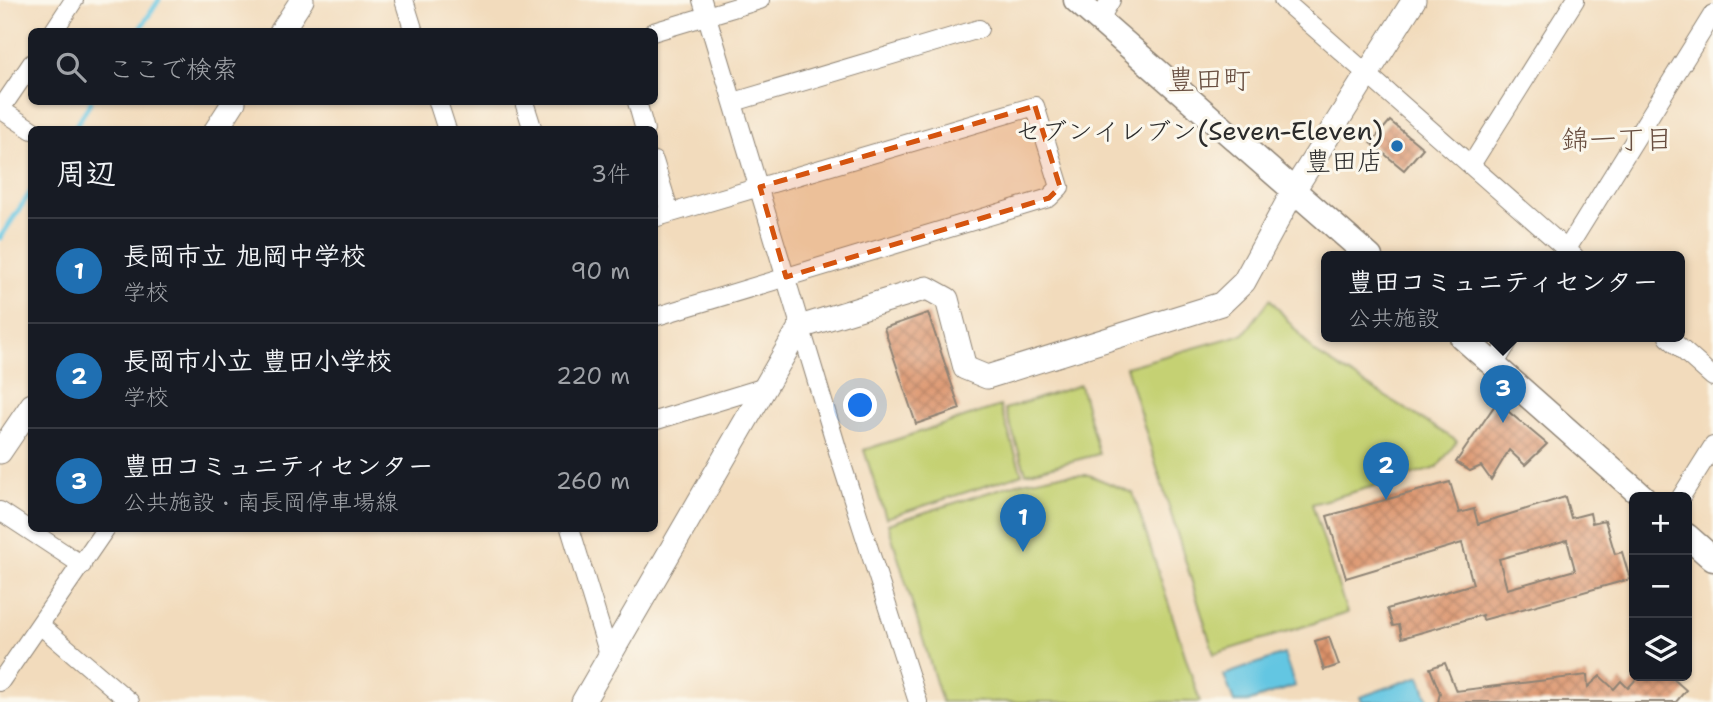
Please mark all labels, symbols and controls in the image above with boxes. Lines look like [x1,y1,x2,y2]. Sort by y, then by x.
search box [28,28,658,105]
icon: search [52,48,90,86]
text: ここで検索 [108,51,238,86]
district label: 豊田町 [1167,60,1251,98]
place label: セブンイレブン(Seven-Eleven) 豊田店 [1015,113,1383,178]
district label: 錦一丁目 [1561,120,1673,158]
marker: セブンイレブン(Seven-Eleven) 豊田店 [1389,138,1405,154]
text: 周辺 [56,153,116,194]
text: 3件 [591,159,630,189]
text: 長岡市立 旭岡中学校 [123,238,366,273]
popup [1321,251,1685,342]
text: 1 [74,256,84,286]
text: 90 m [570,256,630,286]
text: 豊田コミュニティセンター [1348,264,1658,299]
text: 学校 [123,277,169,307]
text: 公共施設 [1348,303,1440,333]
text: 長岡市小立 豊田小学校 [123,343,392,378]
text: 2 [71,361,87,391]
text: 220 m [556,361,630,391]
pin: 3 [1480,365,1526,423]
text: 学校 [123,382,169,412]
your location [843,388,877,422]
pin: 2 [1363,442,1409,500]
text: 豊田コミュニティセンター [123,448,433,483]
text: 3 [71,466,87,496]
text: 260 m [556,466,630,496]
text: 公共施設 · 南長岡停車場線 [123,487,398,517]
map controls [1629,492,1692,681]
button: + [1629,492,1692,555]
pin: 1 [1000,494,1046,552]
button: − [1629,555,1692,618]
button: layers [1629,618,1692,681]

